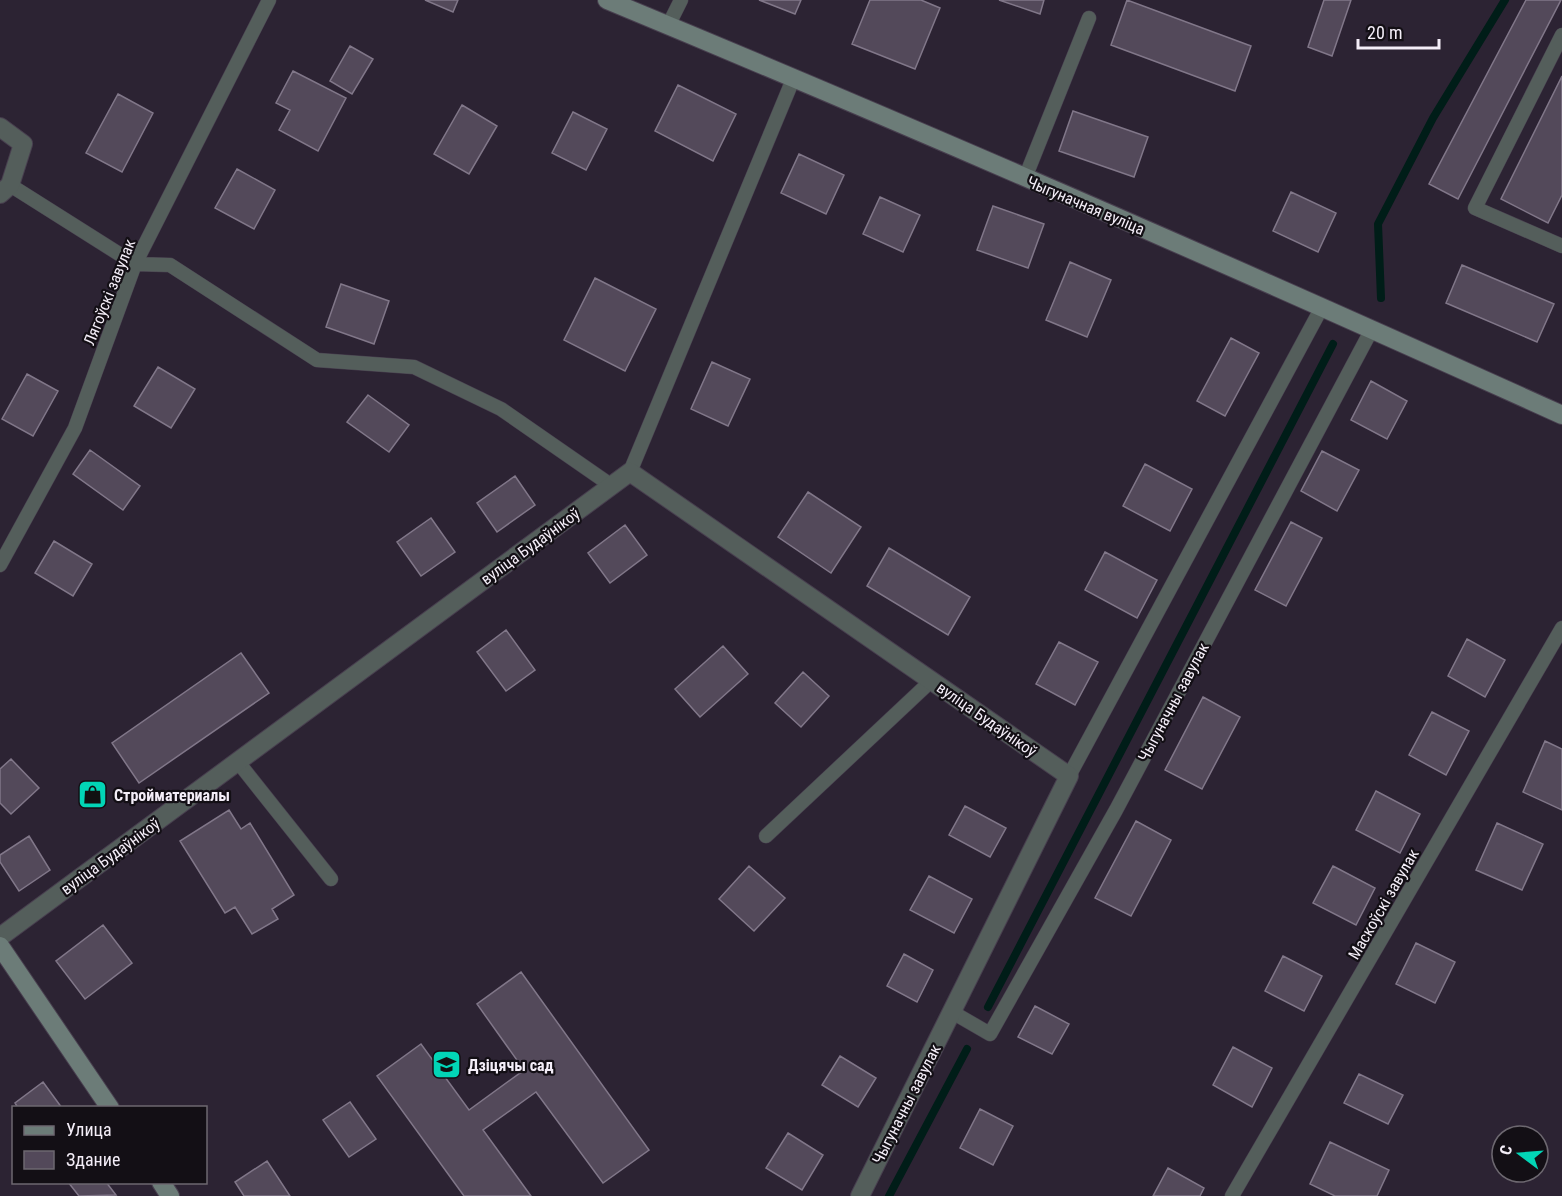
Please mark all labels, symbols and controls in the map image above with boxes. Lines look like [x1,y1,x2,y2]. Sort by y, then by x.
scale bar [1358,12,1439,50]
text: 20 m [1367,22,1402,43]
street label: Чыгуначная вуліца [1024,172,1148,239]
street label: Лягоўскі завулак [80,236,140,348]
street label: вуліца Будаўнікоў [477,504,584,589]
street label: Чыгуначны завулак [1134,639,1213,765]
street label: вуліца Будаўнікоў [933,678,1041,761]
shop icon: Стройматериалы [77,779,109,811]
place label: Стройматериалы [114,786,230,805]
street label: вуліца Будаўнікоў [57,814,164,899]
street label: Маскоўскі завулак [1344,845,1423,963]
street label: Чыгуначны завулак [868,1041,945,1167]
school or university icon: Дзіцячы сад [431,1049,463,1081]
place label: Дзіцячы сад [468,1056,554,1075]
legend [12,1106,207,1184]
text: Улица [66,1119,112,1140]
north arrow [1490,1124,1550,1184]
text: С [1496,1143,1516,1157]
text: Здание [66,1149,120,1170]

